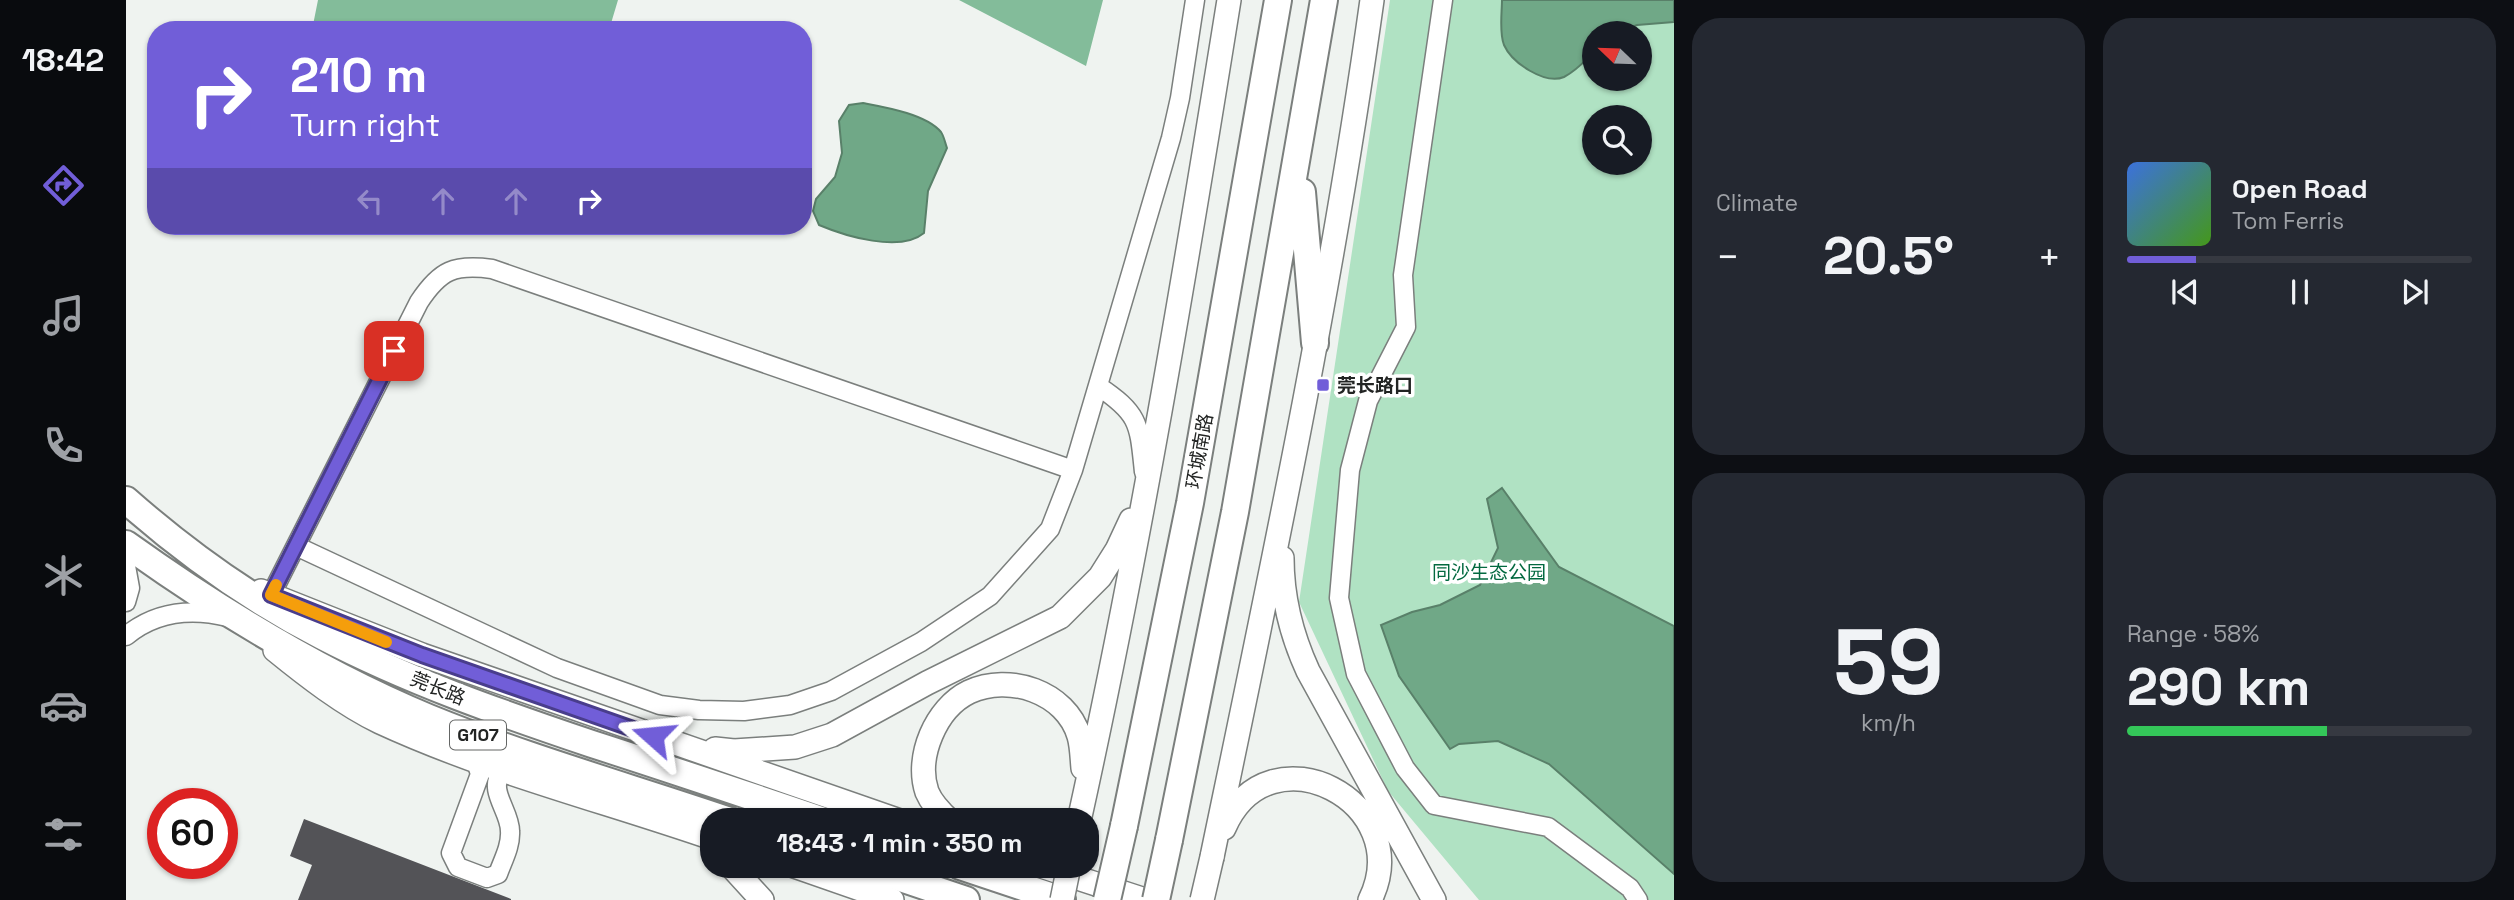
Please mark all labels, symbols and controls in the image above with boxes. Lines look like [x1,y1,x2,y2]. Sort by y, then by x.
north arrow [1582,21,1652,91]
map controls [1582,21,1652,175]
text: 18:42 [22,40,104,80]
text: 210 m [290,44,427,106]
icon: right [175,49,266,140]
text: Turn right [290,105,440,145]
button: search [1582,105,1652,175]
icon: directions [39,161,88,210]
text: Open Road [2232,172,2368,206]
icon: left [351,182,389,220]
icon: ahead [424,182,462,220]
icon: ahead [497,182,535,220]
icon: right [570,182,608,220]
text: Climate [1716,188,1798,218]
text: Tom Ferris [2232,206,2344,236]
text: 20.5° [1823,223,1954,289]
text: − [1716,233,1740,281]
text: + [2037,233,2061,281]
icon: previous [2166,273,2204,311]
icon: pause [2281,273,2319,311]
icon: next [2396,273,2434,311]
icon: music [39,291,88,340]
pin [364,321,424,381]
icon: arrive [375,332,413,370]
place label: 莞长路口 [1337,373,1413,398]
marker: 莞长路口 [1315,377,1331,393]
street label: 环城南路 [1181,411,1218,491]
icon: phone [39,421,88,470]
icon: climate [39,551,88,600]
park label: 同沙生态公园 [1432,560,1546,585]
text: 59 [1833,604,1944,721]
text: Range · 58% [2127,619,2259,649]
text: 290 km [2127,654,2310,720]
street label: 莞长路 [407,666,469,711]
icon: car [39,681,88,730]
position arrow [616,699,690,773]
text: km/h [1861,708,1916,738]
road number: G107 [450,720,506,750]
speed limit sign: 60 [147,788,238,879]
icon: filters [39,810,88,859]
text: 18:43 · 1 min · 350 m [777,826,1022,860]

